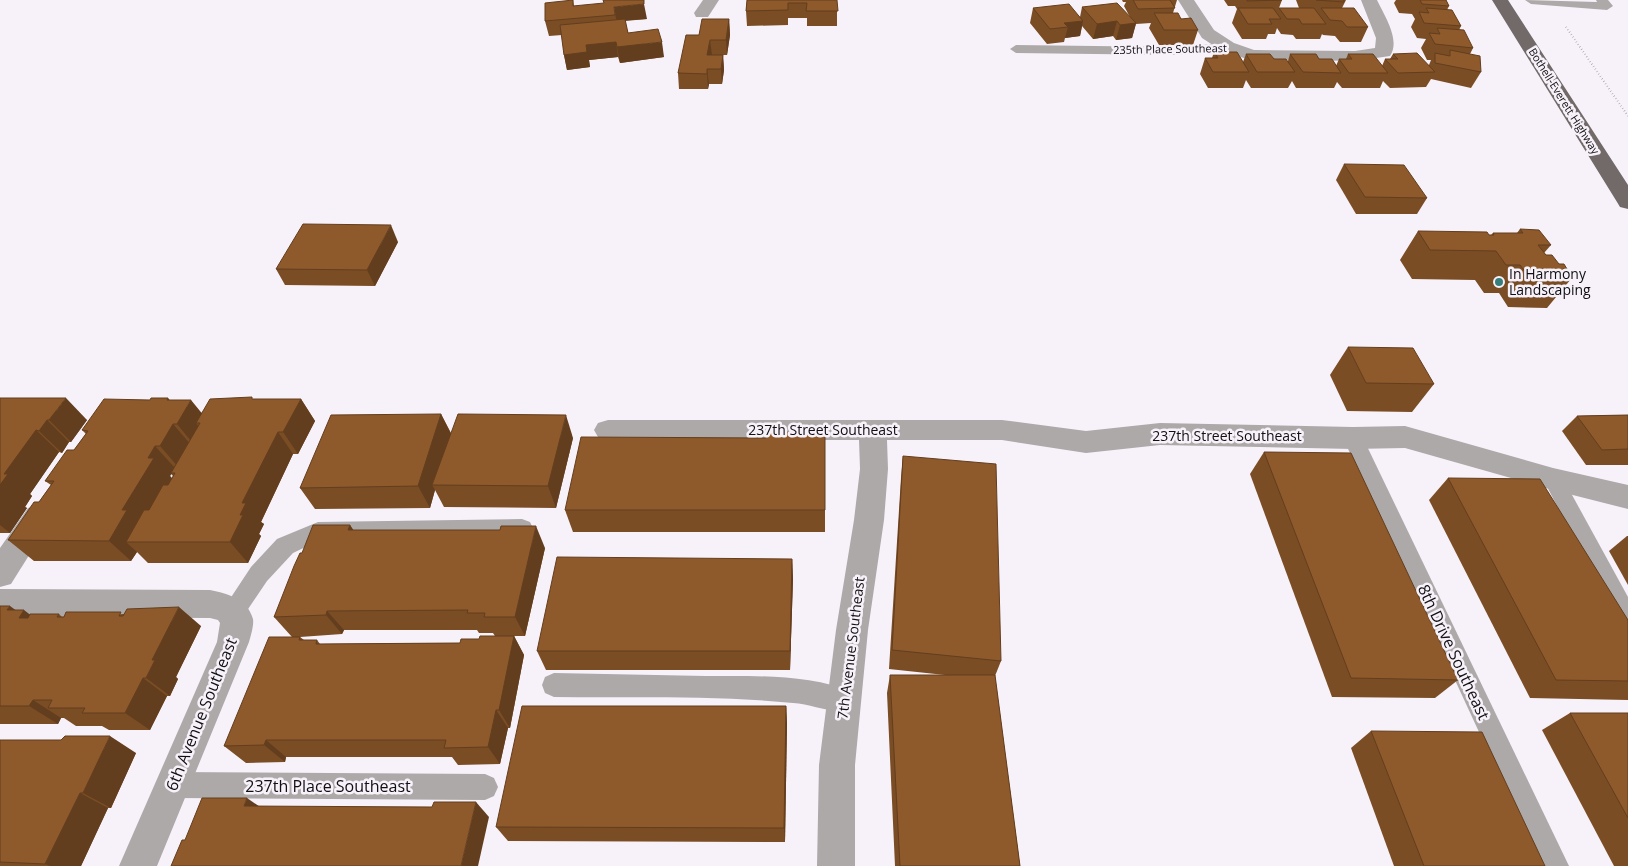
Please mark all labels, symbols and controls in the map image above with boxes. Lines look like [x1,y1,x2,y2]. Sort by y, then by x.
street label: 235th Place Southeast [1113,40,1227,57]
street label: Bothell-Everett Highway [1526,45,1604,157]
place label: In Harmony Landscaping [1509,264,1591,299]
marker: In Harmony Landscaping [1493,276,1505,288]
street label: 237th Street Southeast [748,420,898,439]
street label: 237th Street Southeast [1152,426,1302,445]
street label: 7th Avenue Southeast [832,576,869,720]
street label: 8th Drive Southeast [1413,581,1495,724]
street label: 6th Avenue Southeast [160,634,242,794]
street label: 237th Place Southeast [245,775,411,797]

